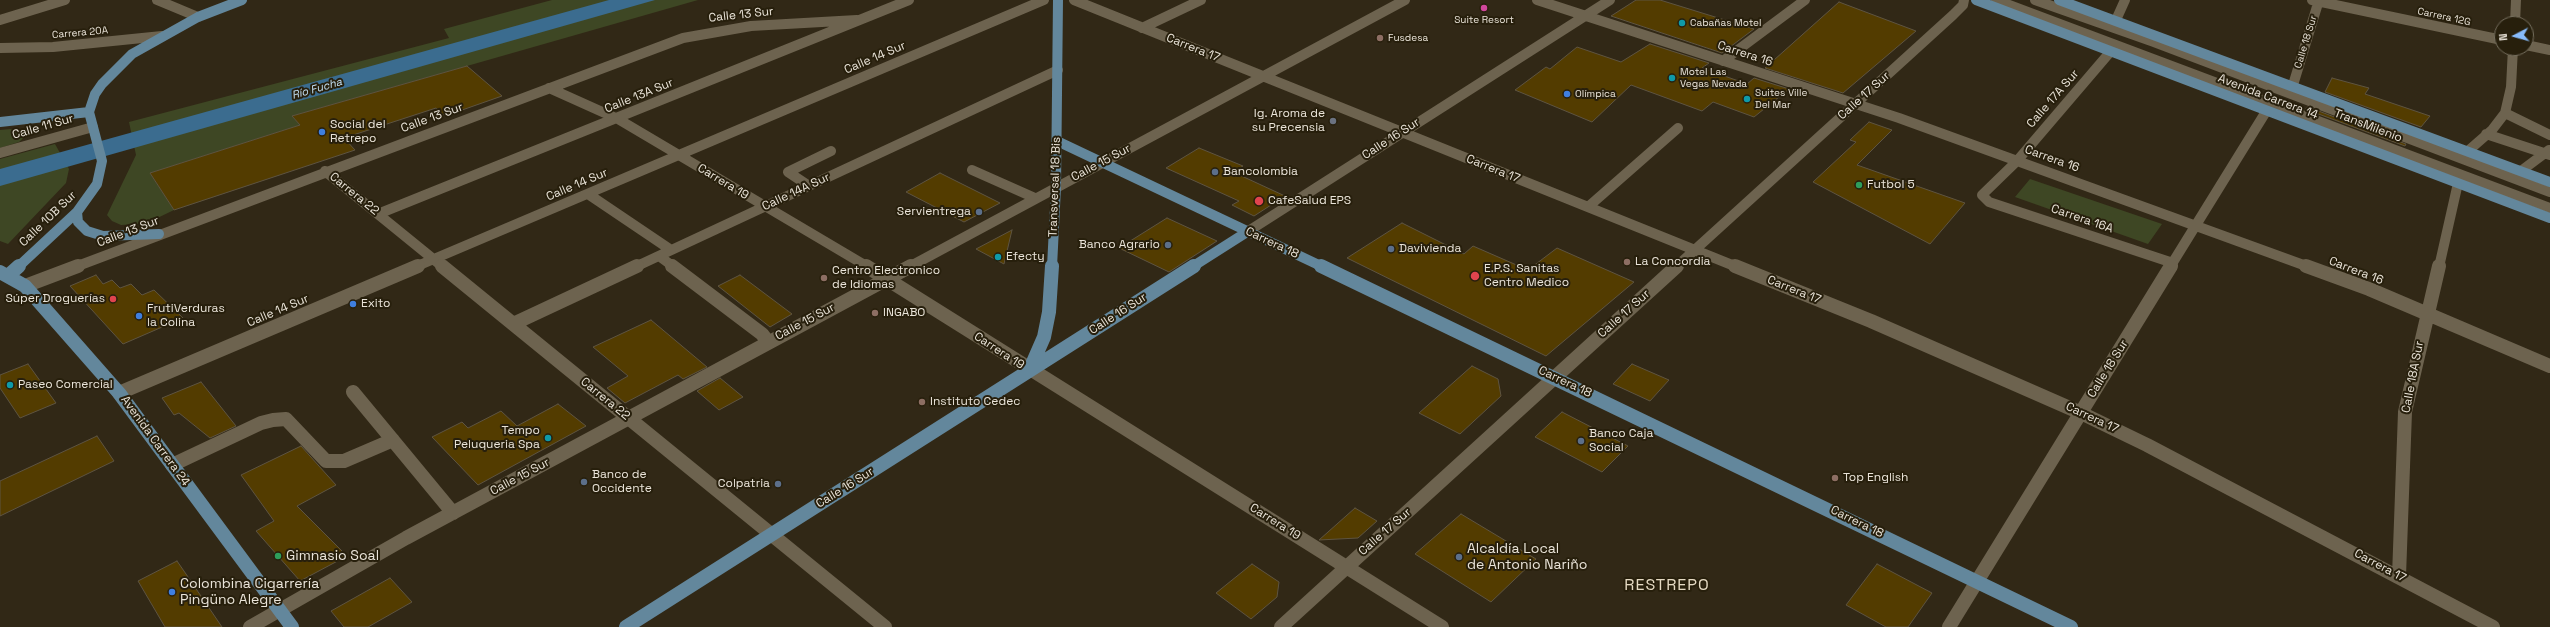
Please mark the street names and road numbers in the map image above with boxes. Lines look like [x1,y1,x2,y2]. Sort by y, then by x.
street label: Calle 13 Sur [708,4,774,26]
street label: Carrera 12G [2416,5,2472,29]
street label: Calle 18 Sur [2292,14,2320,70]
street label: Carrera 20A [52,25,108,41]
street label: Carrera 17 [1164,31,1222,65]
street label: Carrera 16 [1716,38,1774,70]
street label: Calle 14 Sur [842,39,908,77]
street label: Calle 17A Sur [2024,67,2082,131]
street label: Calle 17 Sur [1835,69,1893,123]
street label: Avenida Carrera 14 [2216,71,2320,123]
street label: Calle 13A Sur [603,76,675,116]
street label: Calle 13 Sur [399,100,465,136]
street label: TransMilenio [2332,106,2404,146]
street label: Calle 11 Sur [11,111,75,143]
street label: Calle 16 Sur [1360,115,1422,163]
street label: Transversal 18 Bis [1046,137,1064,237]
street label: Calle 15 Sur [1069,141,1133,185]
street label: Carrera 16 [2023,142,2081,176]
street label: Carrera 17 [1464,152,1522,186]
street label: Carrera 19 [695,161,751,203]
street label: Calle 14 Sur [544,166,610,204]
street label: Carrera 22 [326,170,382,218]
street label: Calle 14A Sur [760,170,832,214]
street label: Calle 10B Sur [17,188,79,250]
street label: Carrera 16A [2049,202,2115,236]
street label: Calle 13 Sur [95,214,161,250]
street label: Carrera 18 [1243,224,1301,262]
street label: Carrera 16 [2327,254,2385,288]
street label: Carrera 17 [1765,273,1823,307]
street label: Calle 17 Sur [1595,287,1653,341]
street label: Calle 16 Sur [1087,290,1149,338]
street label: Calle 14 Sur [245,292,311,330]
street label: Calle 15 Sur [773,300,837,344]
street label: Carrera 19 [971,329,1027,373]
street label: Calle 18 Sur [2085,337,2131,401]
street label: Calle 18A Sur [2399,340,2427,414]
street label: Carrera 18 [1536,363,1594,401]
street label: Carrera 22 [577,375,633,423]
street label: Avenida Carrera 24 [117,393,193,489]
street label: Carrera 17 [2063,400,2121,436]
street label: Calle 15 Sur [488,455,552,499]
street label: Calle 16 Sur [813,465,877,511]
street label: Carrera 19 [1247,501,1303,543]
street label: Carrera 18 [1828,503,1886,541]
street label: Calle 17 Sur [1356,505,1414,559]
street label: Carrera 17 [2352,546,2408,586]

